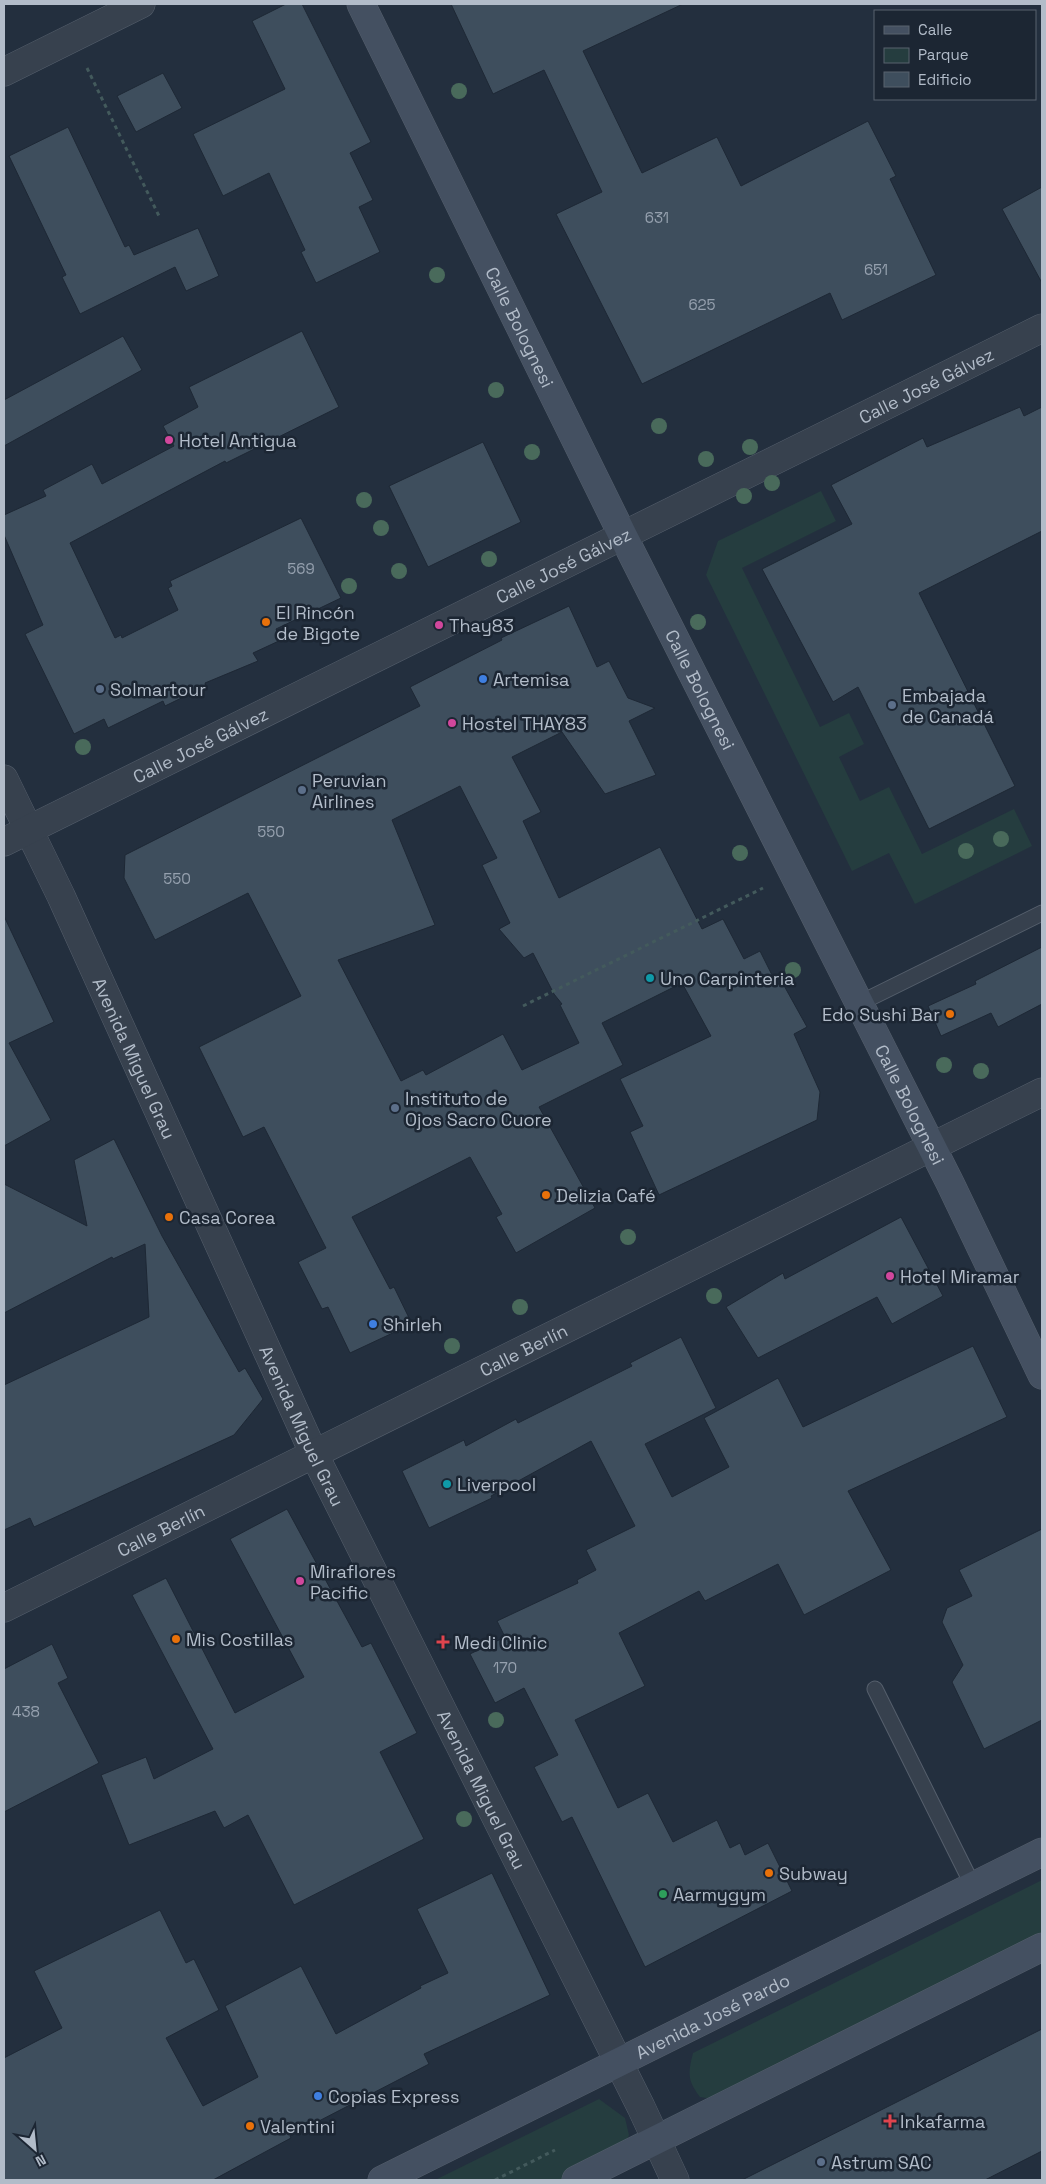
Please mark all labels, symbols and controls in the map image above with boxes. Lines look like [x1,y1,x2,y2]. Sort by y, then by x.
legend [874,10,1036,100]
text: Calle [918,20,953,39]
text: Parque [918,45,969,64]
text: Edificio [918,70,972,89]
house number: 631 [645,208,669,227]
house number: 651 [864,260,888,279]
street label: Calle Bolognesi [481,263,559,391]
house number: 625 [688,295,716,314]
street label: Calle José Gálvez [855,342,998,429]
place label: Hotel Antigua [179,429,297,452]
marker: Hotel Antigua [163,434,175,446]
street label: Calle José Gálvez [492,522,635,608]
house number: 569 [287,559,315,578]
place label: El Rincón de Bigote [276,601,360,645]
place label: Thay83 [449,614,514,637]
marker: El Rincón de Bigote [260,616,272,628]
marker: Thay83 [433,619,445,631]
street label: Calle Bolognesi [661,625,741,754]
place label: Artemisa [493,668,569,691]
marker: Artemisa [477,673,489,685]
place label: Solmartour [110,678,206,701]
marker: Solmartour [94,683,106,695]
place label: Embajada de Canadá [902,684,994,728]
marker: Embajada de Canadá [886,699,898,711]
street label: Calle José Gálvez [129,702,272,788]
place label: Hostel THAY83 [462,712,587,735]
marker: Hostel THAY83 [446,717,458,729]
place label: Peruvian Airlines [312,769,386,813]
marker: Peruvian Airlines [296,784,308,796]
house number: 550 [257,822,285,841]
house number: 550 [163,869,191,888]
place label: Uno Carpinteria [660,967,794,990]
marker: Uno Carpinteria [644,972,656,984]
street label: Avenida Miguel Grau [88,974,181,1142]
place label: Edo Sushi Bar [822,1003,940,1026]
marker: Edo Sushi Bar [944,1008,956,1020]
street label: Calle Bolognesi [870,1040,950,1169]
place label: Instituto de Ojos Sacro Cuore [405,1087,552,1131]
marker: Instituto de Ojos Sacro Cuore [389,1102,401,1114]
place label: Delizia Café [556,1184,656,1207]
marker: Delizia Café [540,1189,552,1201]
place label: Casa Corea [179,1206,275,1229]
marker: Casa Corea [163,1211,175,1223]
place label: Hotel Miramar [900,1265,1020,1288]
marker: Hotel Miramar [884,1270,896,1282]
place label: Shirleh [383,1313,442,1336]
marker: Shirleh [367,1318,379,1330]
street label: Calle Berlín [476,1318,571,1381]
street label: Avenida Miguel Grau [255,1342,350,1510]
place label: Liverpool [457,1473,536,1496]
marker: Liverpool [441,1478,453,1490]
street label: Calle Berlín [113,1499,208,1562]
place label: Miraflores Pacific [310,1560,396,1604]
marker: Miraflores Pacific [294,1575,306,1587]
place label: Mis Costillas [186,1628,293,1651]
place label: Medi Clinic [454,1631,547,1654]
marker: Mis Costillas [170,1633,182,1645]
marker: Medi Clinic [436,1635,450,1649]
house number: 170 [493,1658,517,1677]
house number: 438 [12,1702,40,1721]
street label: Avenida Miguel Grau [433,1706,531,1873]
place label: Subway [779,1862,848,1885]
marker: Subway [763,1867,775,1879]
place label: Aarmygym [673,1883,766,1906]
marker: Aarmygym [657,1888,669,1900]
street label: Avenida José Pardo [631,1968,793,2064]
place label: Copias Express [328,2085,460,2108]
marker: Copias Express [312,2090,324,2102]
place label: Inkafarma [900,2110,985,2133]
place label: Valentini [260,2115,335,2138]
marker: Inkafarma [884,2115,896,2127]
marker: Valentini [244,2120,256,2132]
north arrow [10,2124,60,2174]
text: N [33,2150,49,2171]
place label: Astrum SAC [831,2151,932,2174]
marker: Astrum SAC [815,2156,827,2168]

